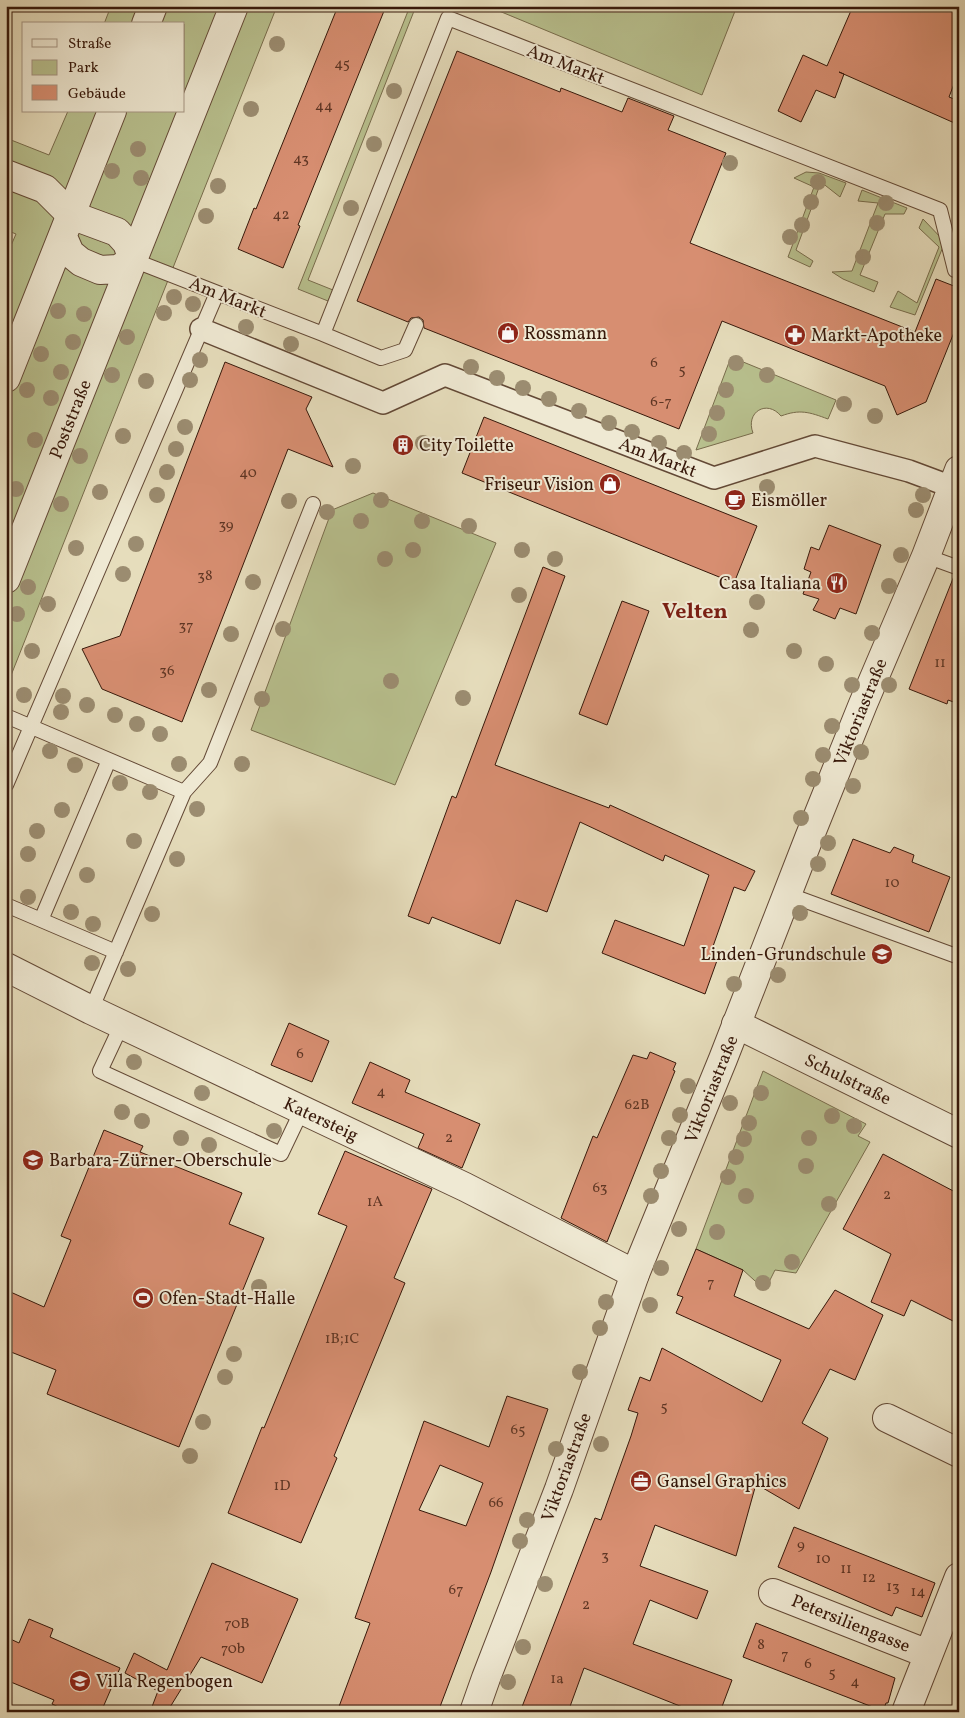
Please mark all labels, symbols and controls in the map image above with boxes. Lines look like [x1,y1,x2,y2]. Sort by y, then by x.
legend [22,22,185,112]
text: Straße [68,34,111,55]
street label: Am Markt [523,39,608,92]
house number: 45 [334,54,350,75]
text: Park [68,58,99,79]
text: Gebäude [68,84,126,105]
house number: 44 [315,96,333,117]
house number: 43 [293,149,309,170]
house number: 42 [272,205,290,226]
street label: Am Markt [185,272,270,325]
shop icon: Rossmann [496,321,520,345]
place label: Rossmann [524,322,608,347]
pharmacy icon: Markt-Apotheke [783,323,807,347]
place label: Markt-Apotheke [811,324,942,349]
house number: 6 [650,353,658,374]
house number: 5 [678,360,686,381]
street label: Poststraße [44,376,99,463]
house number: 6-7 [650,392,672,413]
street label: Am Markt [615,432,700,485]
building icon: City Toilette [391,433,415,457]
place label: City Toilette [419,434,514,459]
house number: 40 [239,463,257,484]
shop icon: Friseur Vision [598,472,622,496]
place label: Friseur Vision [484,473,594,498]
cafe icon: Eismöller [723,488,747,512]
place label: Eismöller [751,489,828,514]
house number: 39 [218,515,234,536]
house number: 38 [197,566,213,587]
restaurant icon: Casa Italiana [825,571,849,595]
place label: Casa Italiana [719,572,821,597]
district label: Velten [662,597,728,628]
house number: 37 [179,616,193,637]
house number: 11 [934,653,946,674]
street label: Viktoriastraße [828,655,894,770]
house number: 36 [159,661,175,682]
house number: 10 [885,873,899,894]
school or university icon: Linden-Grundschule [870,942,894,966]
place label: Linden-Grundschule [701,943,866,968]
street label: Viktoriastraße [679,1032,745,1147]
house number: 6 [296,1044,304,1065]
street label: Schulstraße [800,1049,895,1112]
house number: 4 [377,1082,386,1103]
street label: Katersteig [279,1092,362,1149]
house number: 62B [625,1095,650,1116]
house number: 2 [445,1128,453,1149]
school or university icon: Barbara-Zürner-Oberschule [21,1148,45,1172]
place label: Barbara-Zürner-Oberschule [49,1149,272,1174]
house number: 63 [592,1178,608,1199]
house number: 2 [883,1185,891,1206]
house number: 1A [367,1192,384,1213]
house number: 7 [707,1273,715,1294]
sports icon: Ofen-Stadt-Halle [131,1286,155,1310]
place label: Ofen-Stadt-Halle [159,1287,295,1312]
house number: 1B;1C [325,1329,360,1350]
house number: 5 [660,1397,668,1418]
street label: Viktoriastraße [536,1410,599,1525]
house number: 65 [511,1420,525,1441]
office icon: Gansel Graphics [629,1469,653,1493]
place label: Gansel Graphics [657,1470,787,1495]
house number: 1D [274,1476,290,1497]
house number: 66 [488,1493,504,1514]
house number: 9 [797,1535,805,1556]
house number: 3 [601,1546,609,1567]
house number: 10 [816,1549,830,1570]
house number: 11 [840,1559,852,1580]
house number: 12 [862,1568,876,1589]
house number: 13 [886,1577,900,1598]
house number: 67 [449,1580,463,1601]
house number: 14 [911,1582,925,1603]
street label: Petersiliengasse [787,1589,914,1660]
house number: 2 [582,1595,590,1616]
house number: 70B [224,1614,250,1635]
house number: 8 [757,1635,765,1656]
house number: 70b [221,1639,245,1660]
house number: 7 [781,1645,789,1666]
house number: 6 [804,1654,812,1675]
house number: 5 [828,1663,836,1684]
school or university icon: Villa Regenbogen [68,1669,92,1693]
house number: 1a [550,1669,564,1690]
place label: Villa Regenbogen [96,1670,233,1695]
house number: 4 [851,1672,860,1693]

